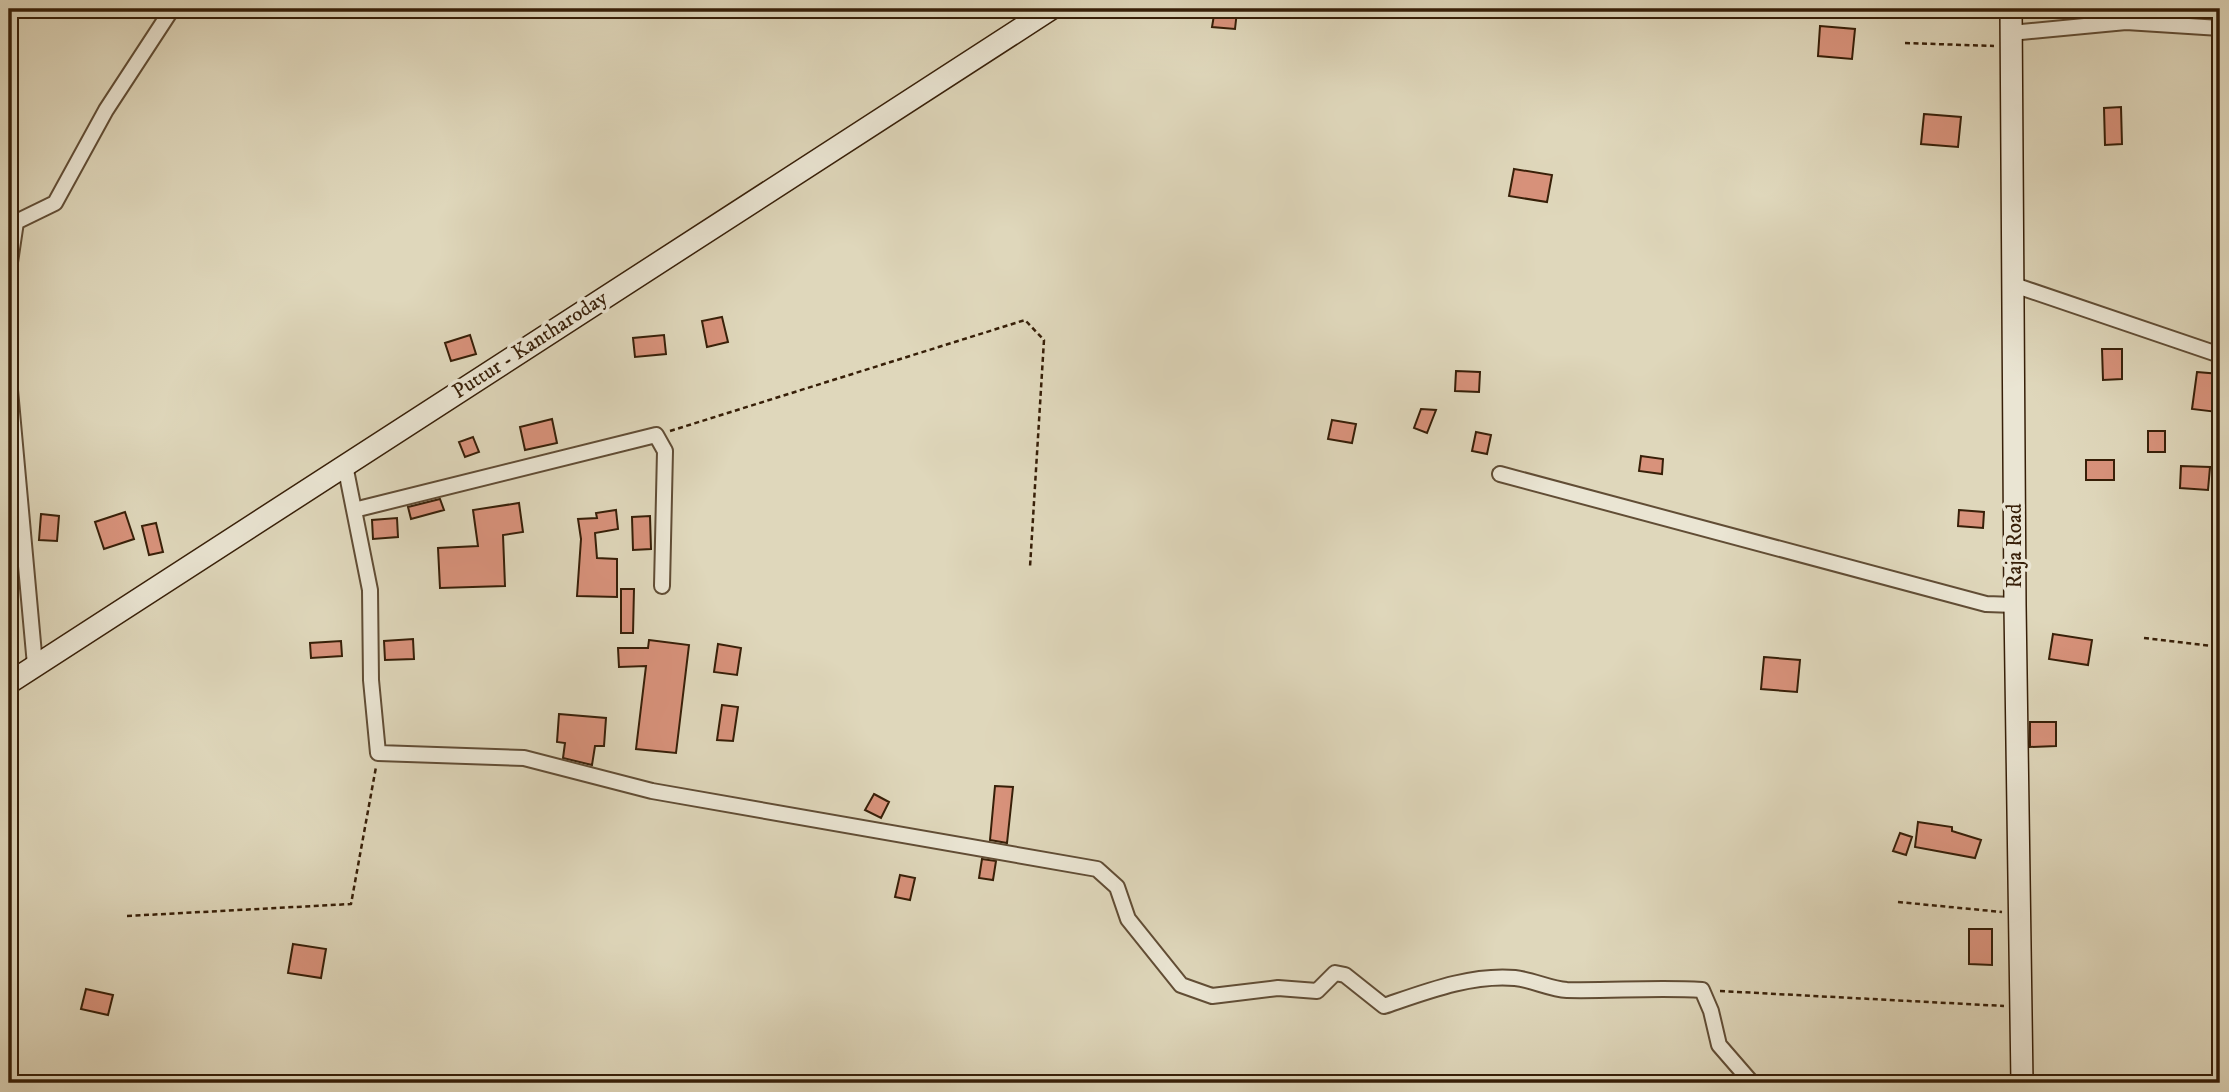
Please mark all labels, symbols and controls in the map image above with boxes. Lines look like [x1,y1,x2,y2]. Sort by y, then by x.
street label: Puttur - Kantharoday [448,285,613,405]
street label: Raja Road [2002,503,2028,588]

